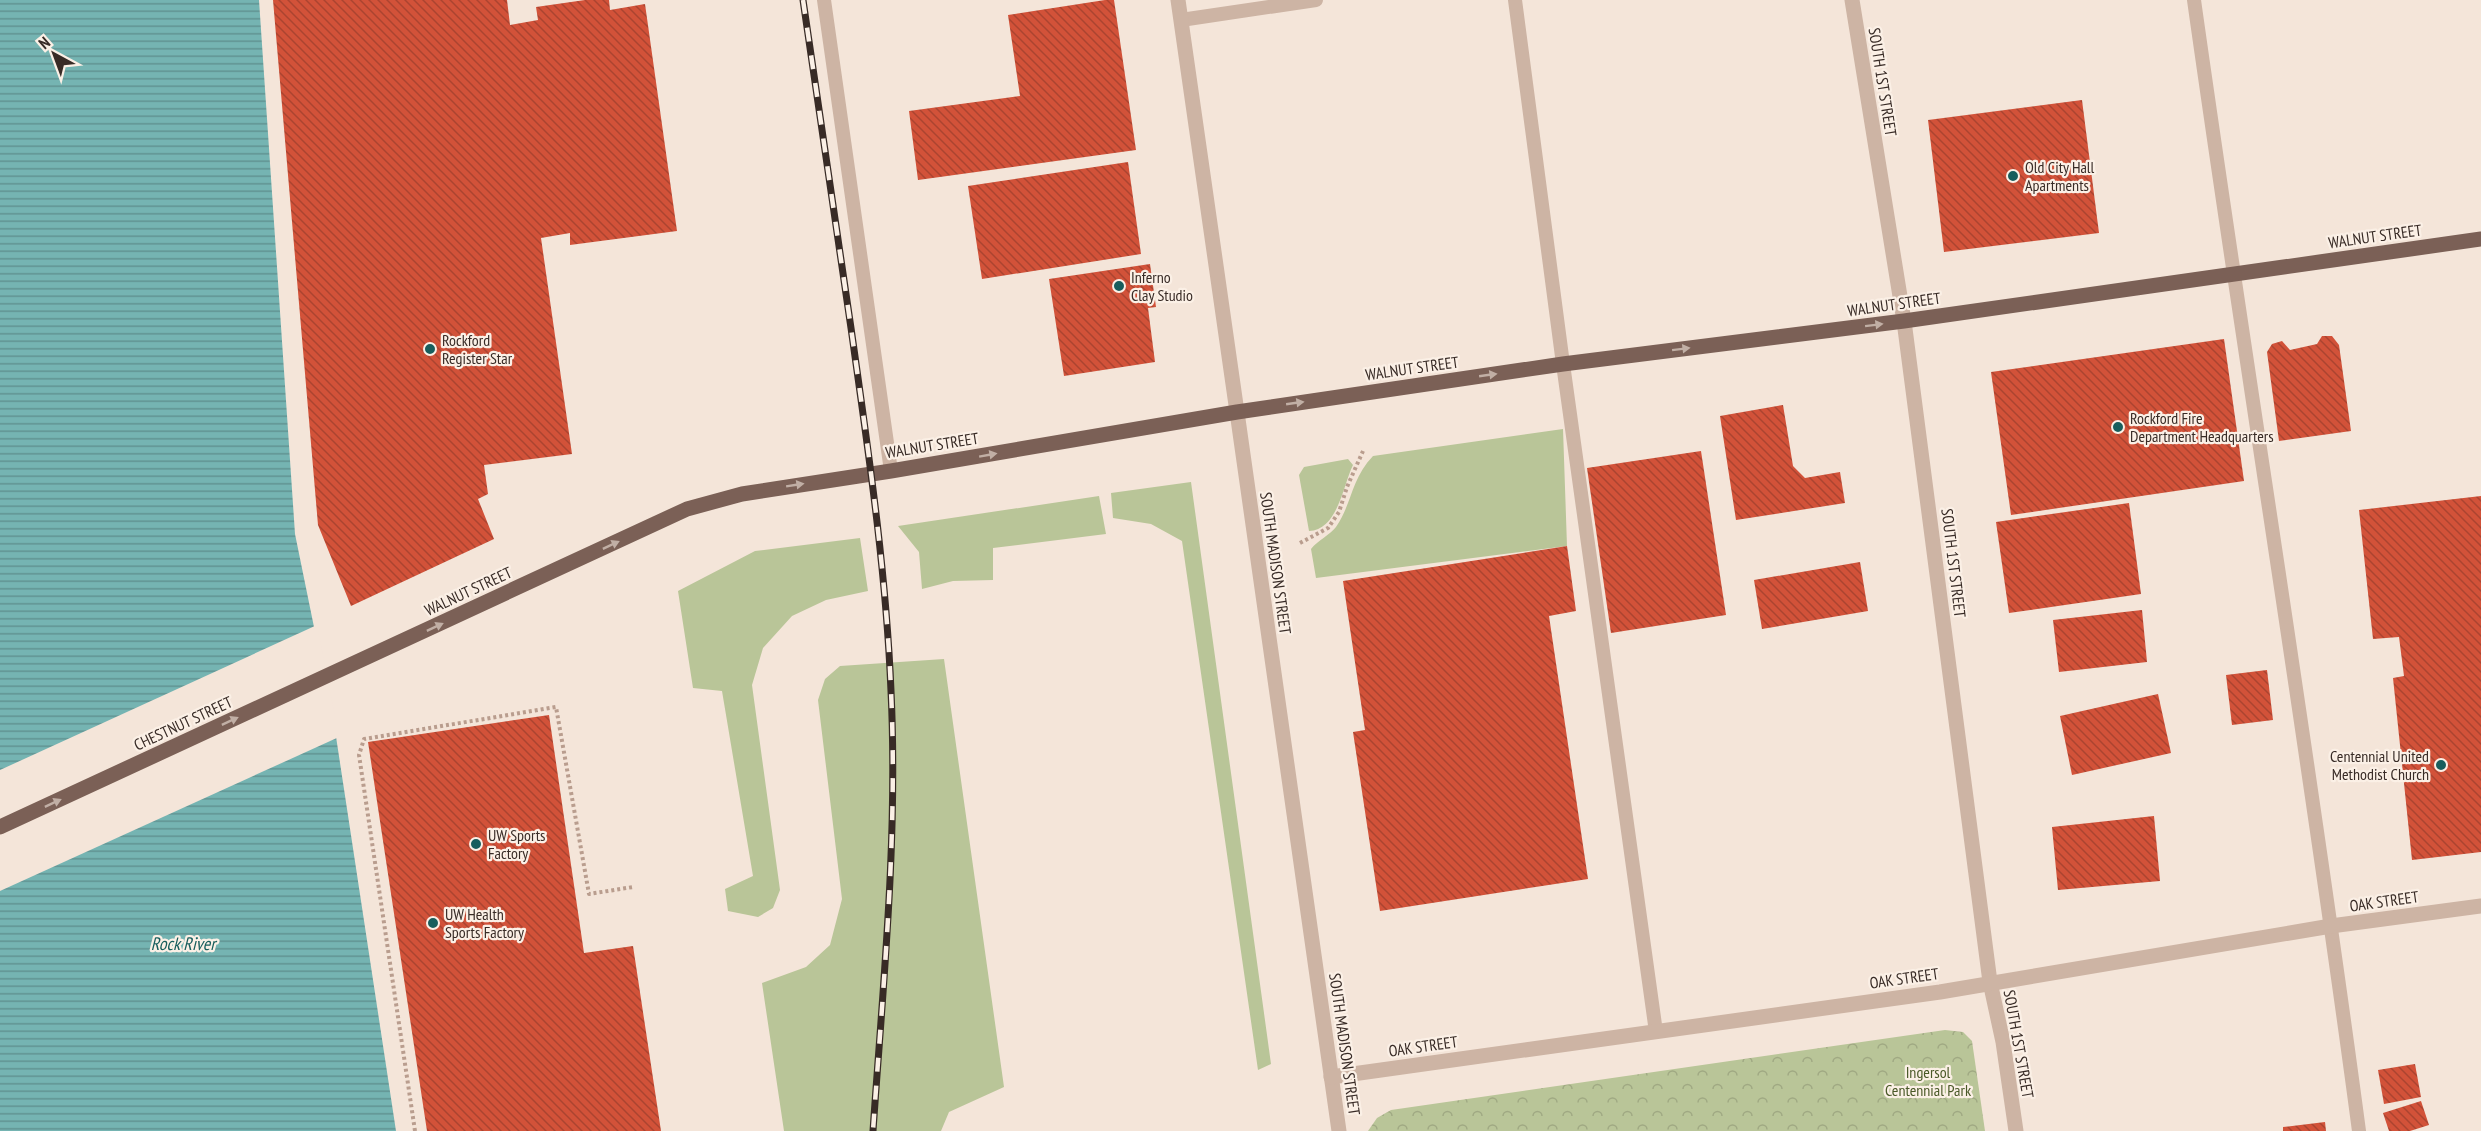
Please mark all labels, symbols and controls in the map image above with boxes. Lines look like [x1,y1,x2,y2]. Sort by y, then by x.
north arrow [24,24,84,84]
street label: SOUTH 1ST STREET [1865,26,1901,138]
text: N [34,32,54,53]
place label: Old City Hall Apartments [2025,157,2095,195]
marker: Old City Hall Apartments [2006,169,2020,183]
street label: WALNUT STREET [2327,220,2423,252]
place label: Inferno Clay Studio [1131,267,1193,305]
marker: Inferno Clay Studio [1112,279,1126,293]
street label: WALNUT STREET [1846,288,1942,320]
one-way arrow [1865,320,1884,330]
place label: Rockford Register Star [442,330,513,368]
marker: Rockford Register Star [423,342,437,356]
one-way arrow [1672,344,1691,354]
street label: WALNUT STREET [1364,352,1460,384]
one-way arrow [1478,370,1497,379]
one-way arrow [1285,399,1304,408]
place label: Rockford Fire Department Headquarters [2130,408,2274,446]
marker: Rockford Fire Department Headquarters [2111,420,2125,434]
street label: WALNUT STREET [884,428,980,462]
one-way arrow [979,450,998,459]
one-way arrow [786,480,805,489]
street label: SOUTH MADISON STREET [1256,491,1296,635]
street label: SOUTH 1ST STREET [1937,507,1971,619]
one-way arrow [603,540,620,549]
street label: WALNUT STREET [421,562,515,620]
one-way arrow [426,622,444,632]
street label: CHESTNUT STREET [131,691,235,755]
one-way arrow [222,717,239,726]
place label: Centennial United Methodist Church [2330,746,2429,784]
marker: Centennial United Methodist Church [2434,758,2448,772]
one-way arrow [45,798,62,807]
place label: UW Sports Factory [488,825,545,863]
marker: UW Sports Factory [469,837,483,851]
street label: OAK STREET [2348,886,2420,916]
place label: UW Health Sports Factory [445,904,524,942]
marker: UW Health Sports Factory [426,916,440,930]
water label: Rock River [151,932,218,955]
street label: OAK STREET [1868,963,1940,993]
street label: SOUTH MADISON STREET [1325,972,1365,1116]
street label: SOUTH 1ST STREET [2000,988,2038,1100]
street label: OAK STREET [1387,1031,1459,1061]
park label: Ingersol Centennial Park [1885,1062,1972,1100]

